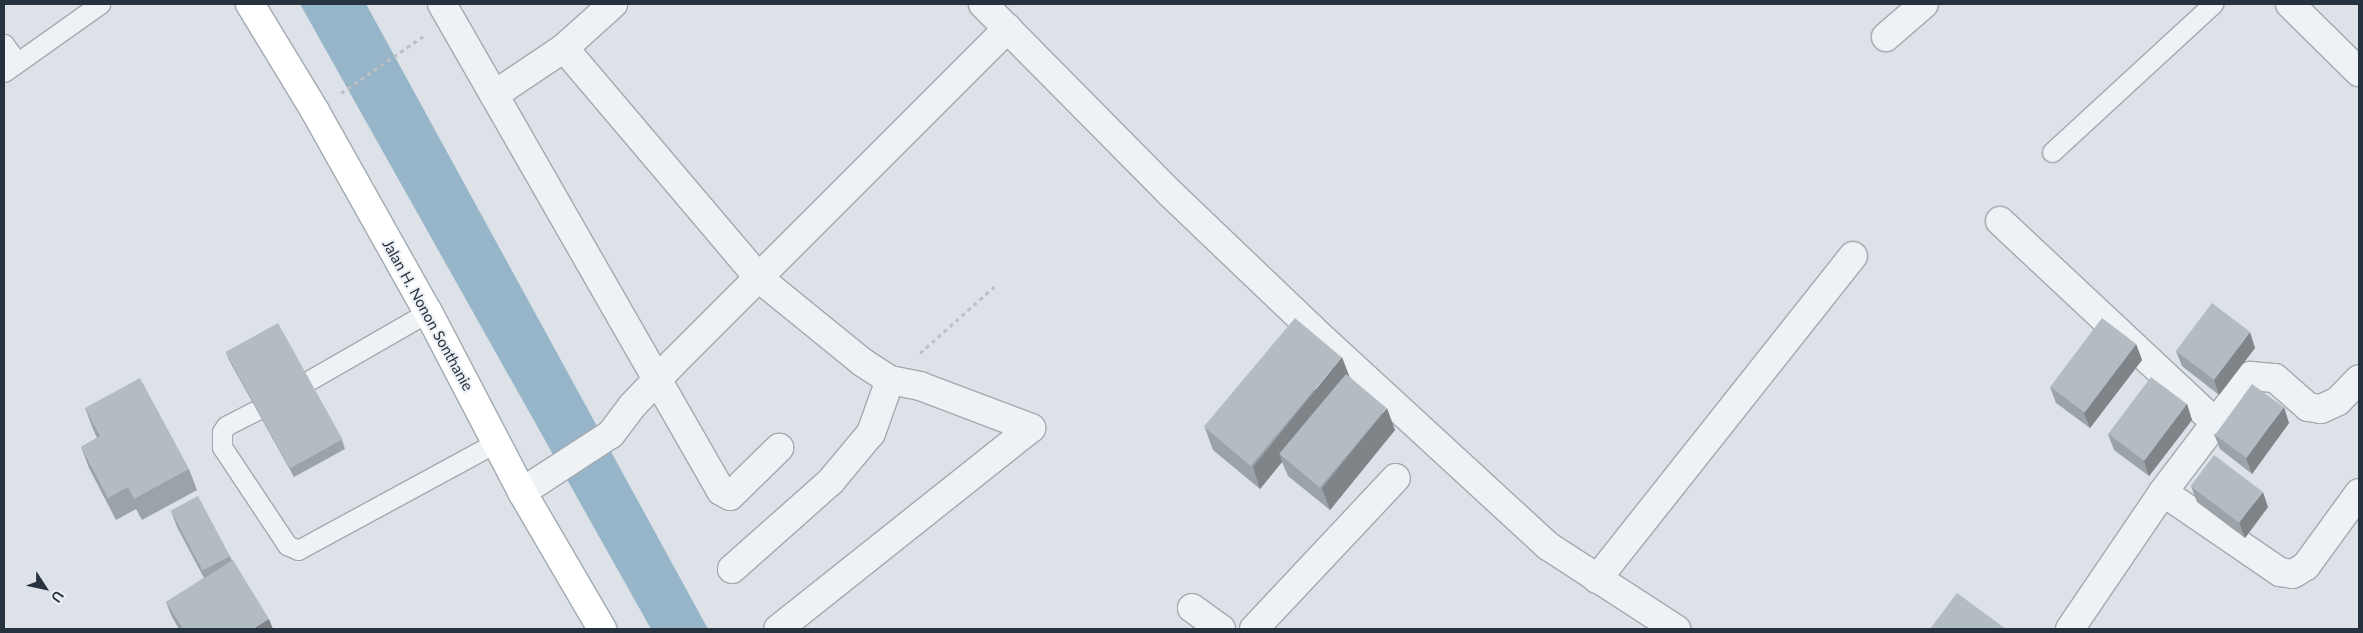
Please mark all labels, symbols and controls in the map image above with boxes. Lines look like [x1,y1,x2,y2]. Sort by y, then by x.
street label: Jalan H. Nonon Sonthanie [379,236,477,394]
north arrow [20,563,70,613]
text: U [48,588,68,606]

